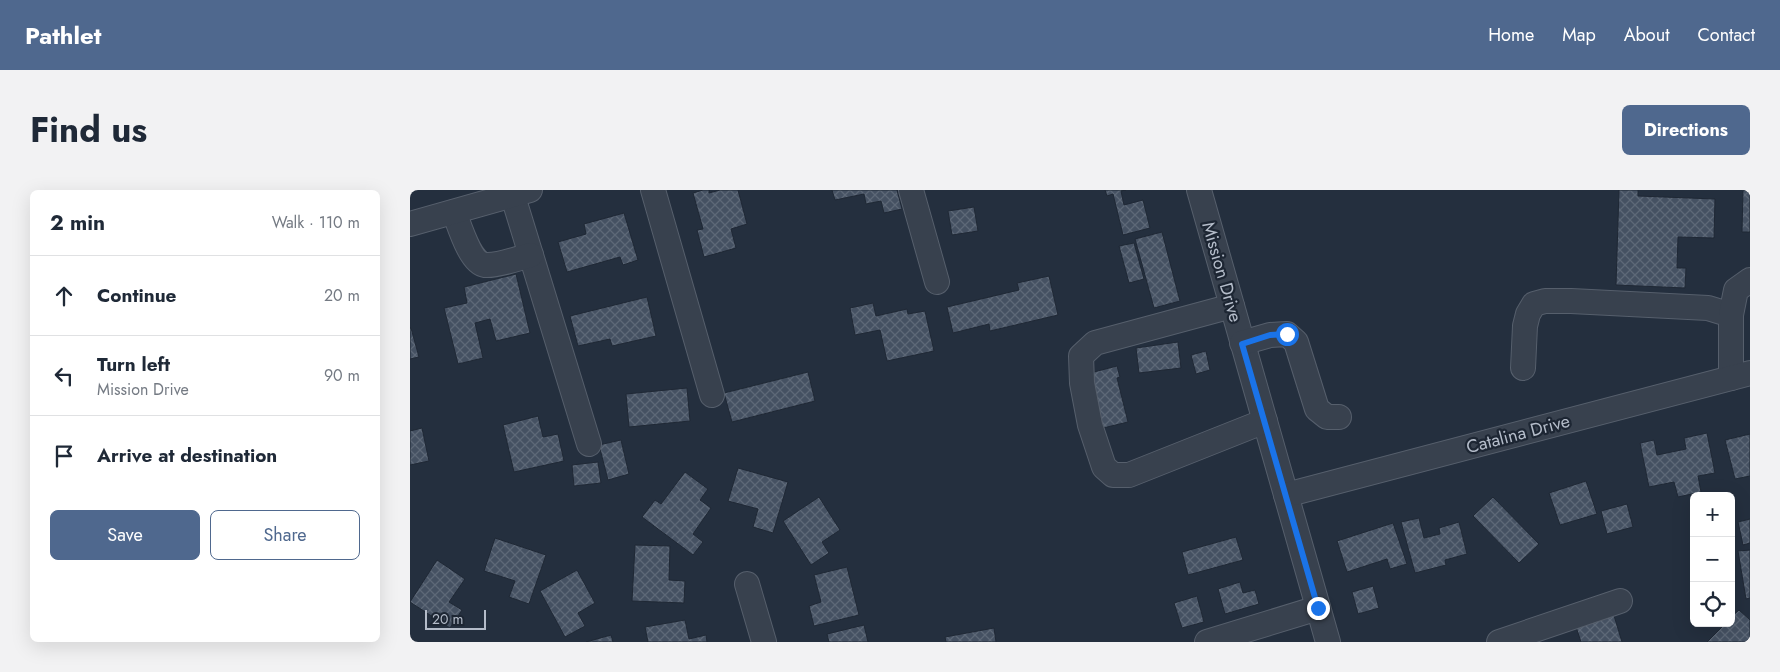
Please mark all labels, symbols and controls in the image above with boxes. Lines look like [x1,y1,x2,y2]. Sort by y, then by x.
text: Pathlet [25,18,101,53]
text: Home [1488,22,1534,48]
text: Map [1562,22,1596,48]
text: About [1624,22,1669,48]
text: Contact [1697,22,1755,48]
text: Find us [30,105,147,155]
button: Directions [1622,105,1750,155]
text: 2 min [50,208,105,238]
text: Walk · 110 m [272,211,360,234]
street label: Mission Drive [1195,219,1249,325]
icon: ahead [50,282,78,310]
text: Continue [97,282,176,309]
text: 20 m [324,284,360,307]
route start [1276,323,1299,346]
text: Turn left [97,351,170,378]
icon: left [50,362,78,390]
text: 90 m [324,364,360,387]
text: Mission Drive [97,378,189,401]
street label: Catalina Drive [1463,408,1573,460]
icon: arrive [50,442,78,470]
text: Arrive at destination [97,442,277,469]
map controls [1690,492,1735,627]
button: + [1690,492,1735,537]
button: Save [50,510,200,560]
button: Share [210,510,360,560]
button: − [1690,537,1735,582]
button: locate [1690,582,1735,627]
route end [1307,597,1330,620]
scale bar [425,607,486,630]
text: 20 m [432,609,464,629]

